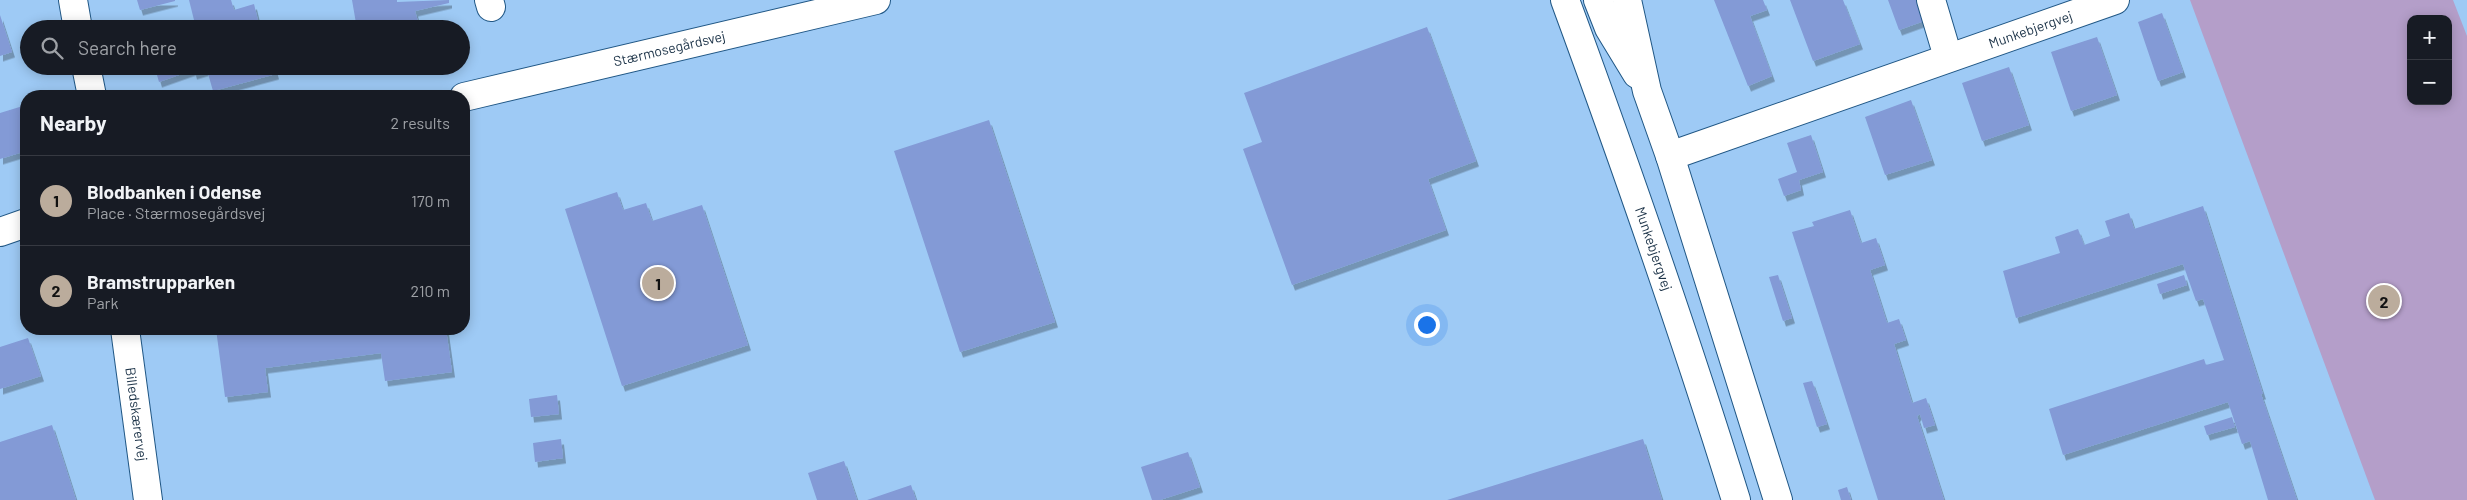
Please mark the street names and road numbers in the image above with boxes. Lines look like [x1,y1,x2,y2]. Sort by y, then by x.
street label: Munkebjergvej [1986,7,2074,52]
street label: Stærmosegårdsvej [612,27,727,70]
street label: Munkebjergvej [1632,204,1676,293]
street label: Billedskærervej [122,366,152,462]

